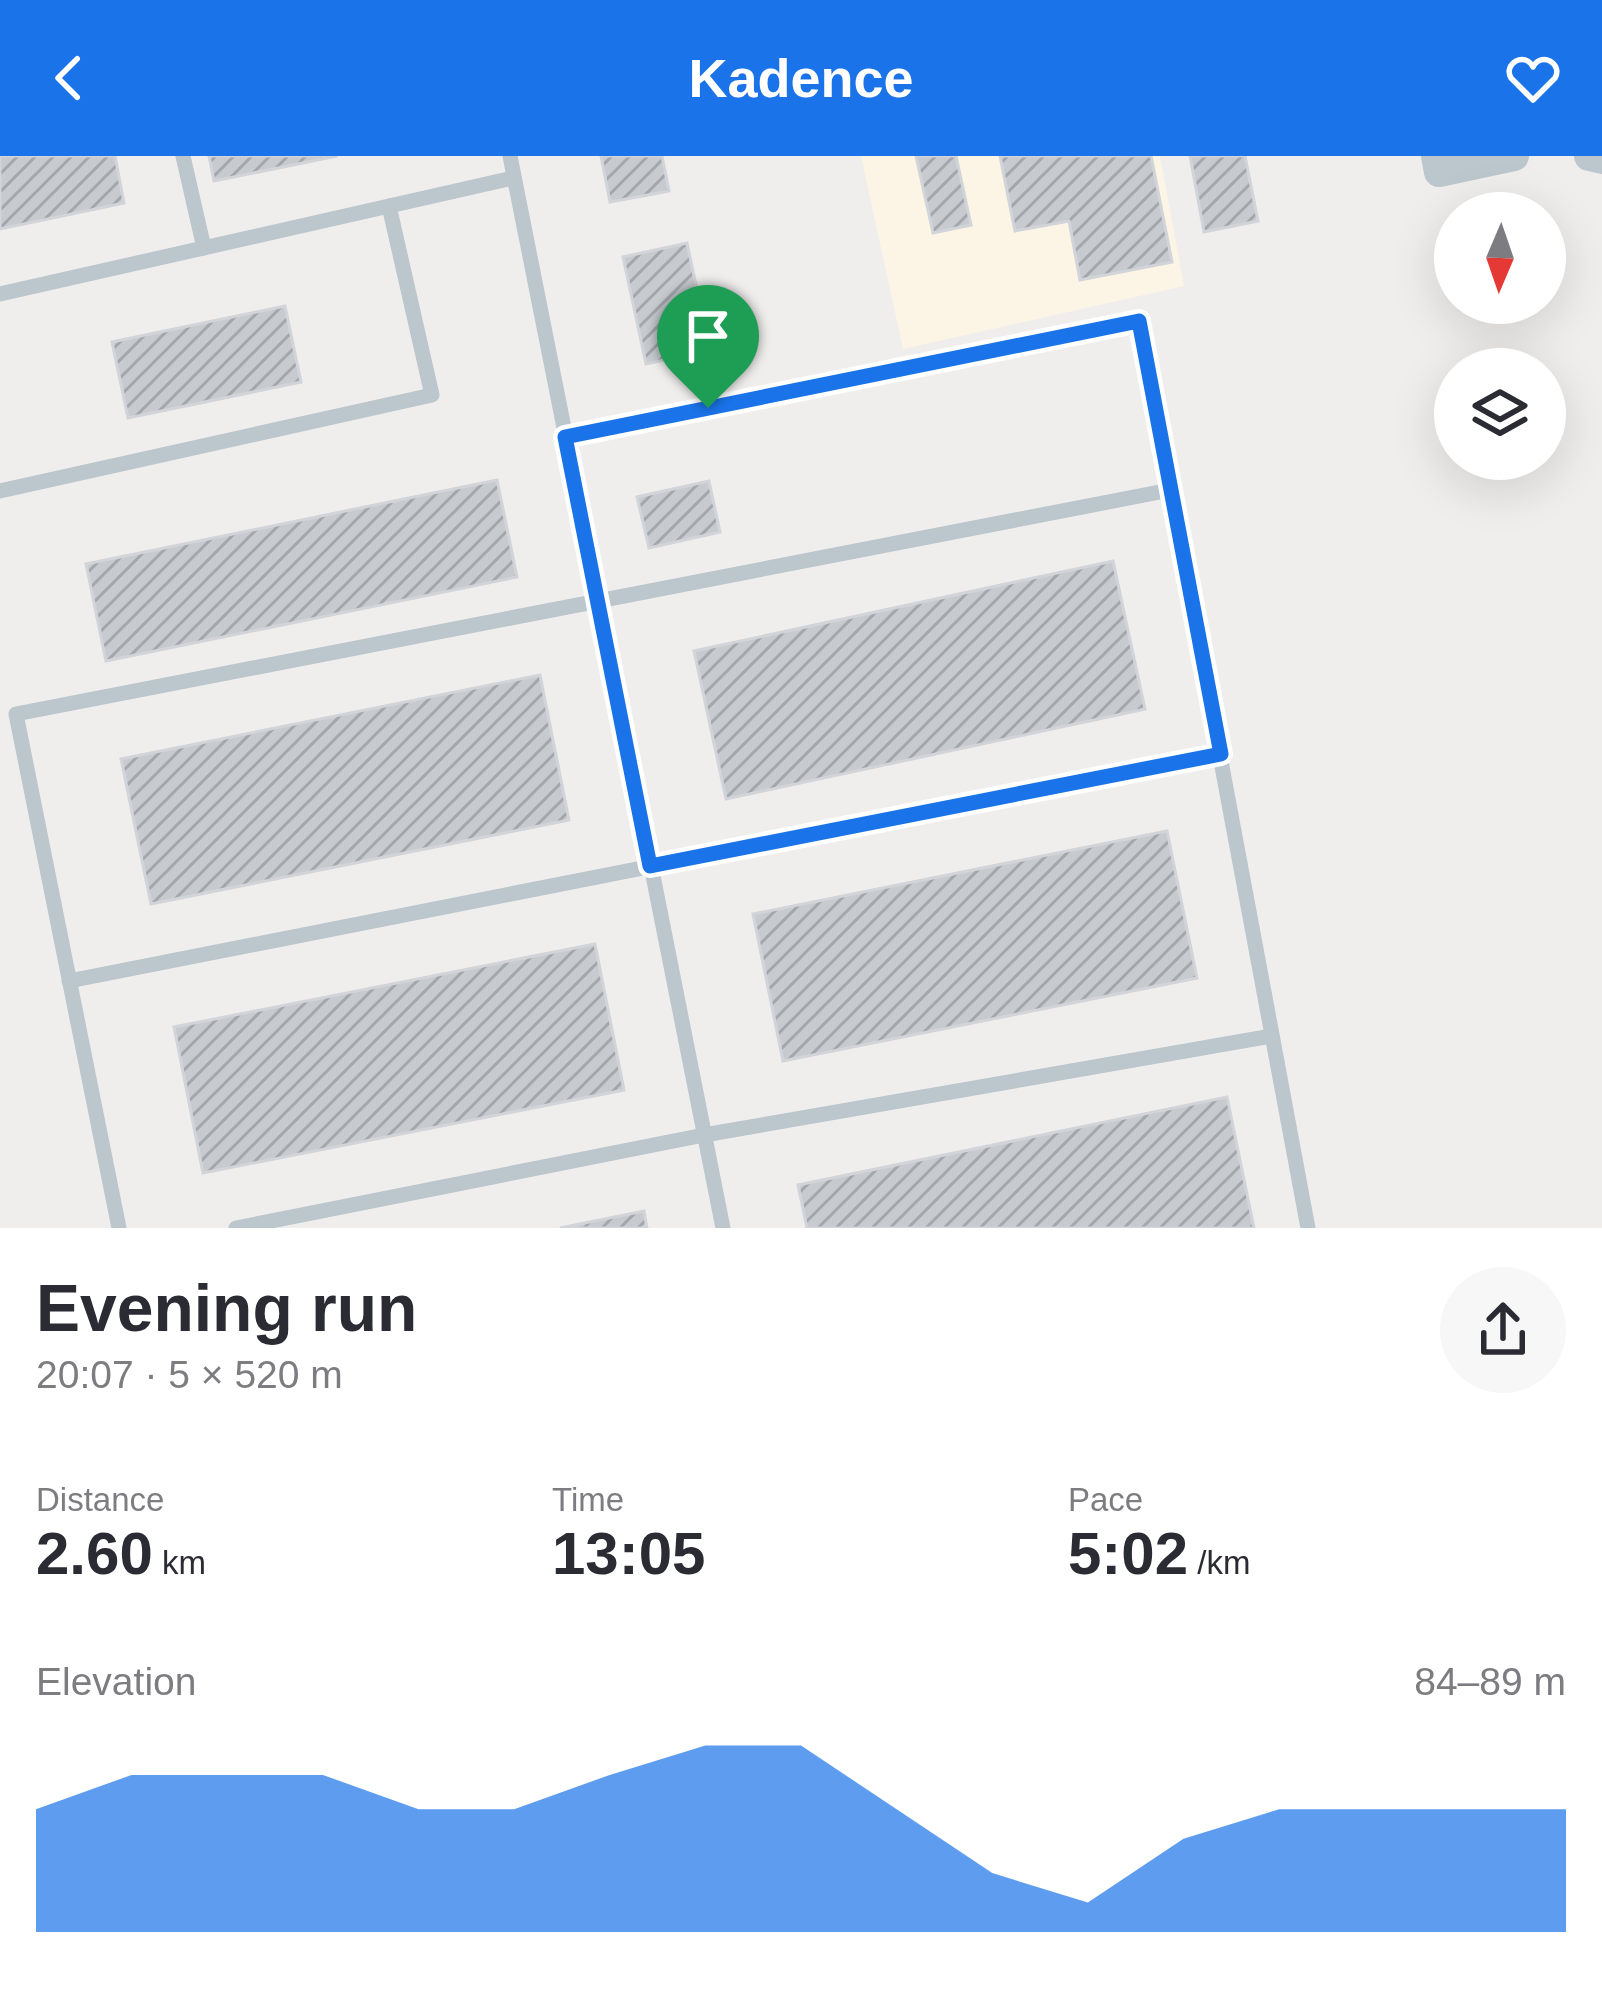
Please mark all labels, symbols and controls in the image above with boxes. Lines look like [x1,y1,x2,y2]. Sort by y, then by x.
icon: back [36,45,102,111]
icon: heart [1500,45,1566,111]
text: Kadence [688,48,914,108]
north arrow [1434,192,1566,324]
map controls [1434,192,1566,480]
pin [657,285,759,408]
icon: arrive [675,303,741,369]
button: layers [1434,348,1566,480]
button: share [1440,1267,1566,1393]
text: Evening run [36,1271,417,1345]
text: 20:07 · 5 × 520 m [36,1353,343,1396]
text: Distance [36,1481,164,1518]
text: Time [552,1481,624,1518]
text: Pace [1068,1481,1143,1518]
text: 2.60 [36,1520,153,1587]
text: 13:05 [552,1520,705,1587]
text: 5:02 [1068,1520,1188,1587]
text: km [153,1544,206,1581]
text: /km [1188,1544,1250,1581]
text: Elevation [36,1660,196,1703]
text: 84–89 m [1414,1660,1566,1703]

